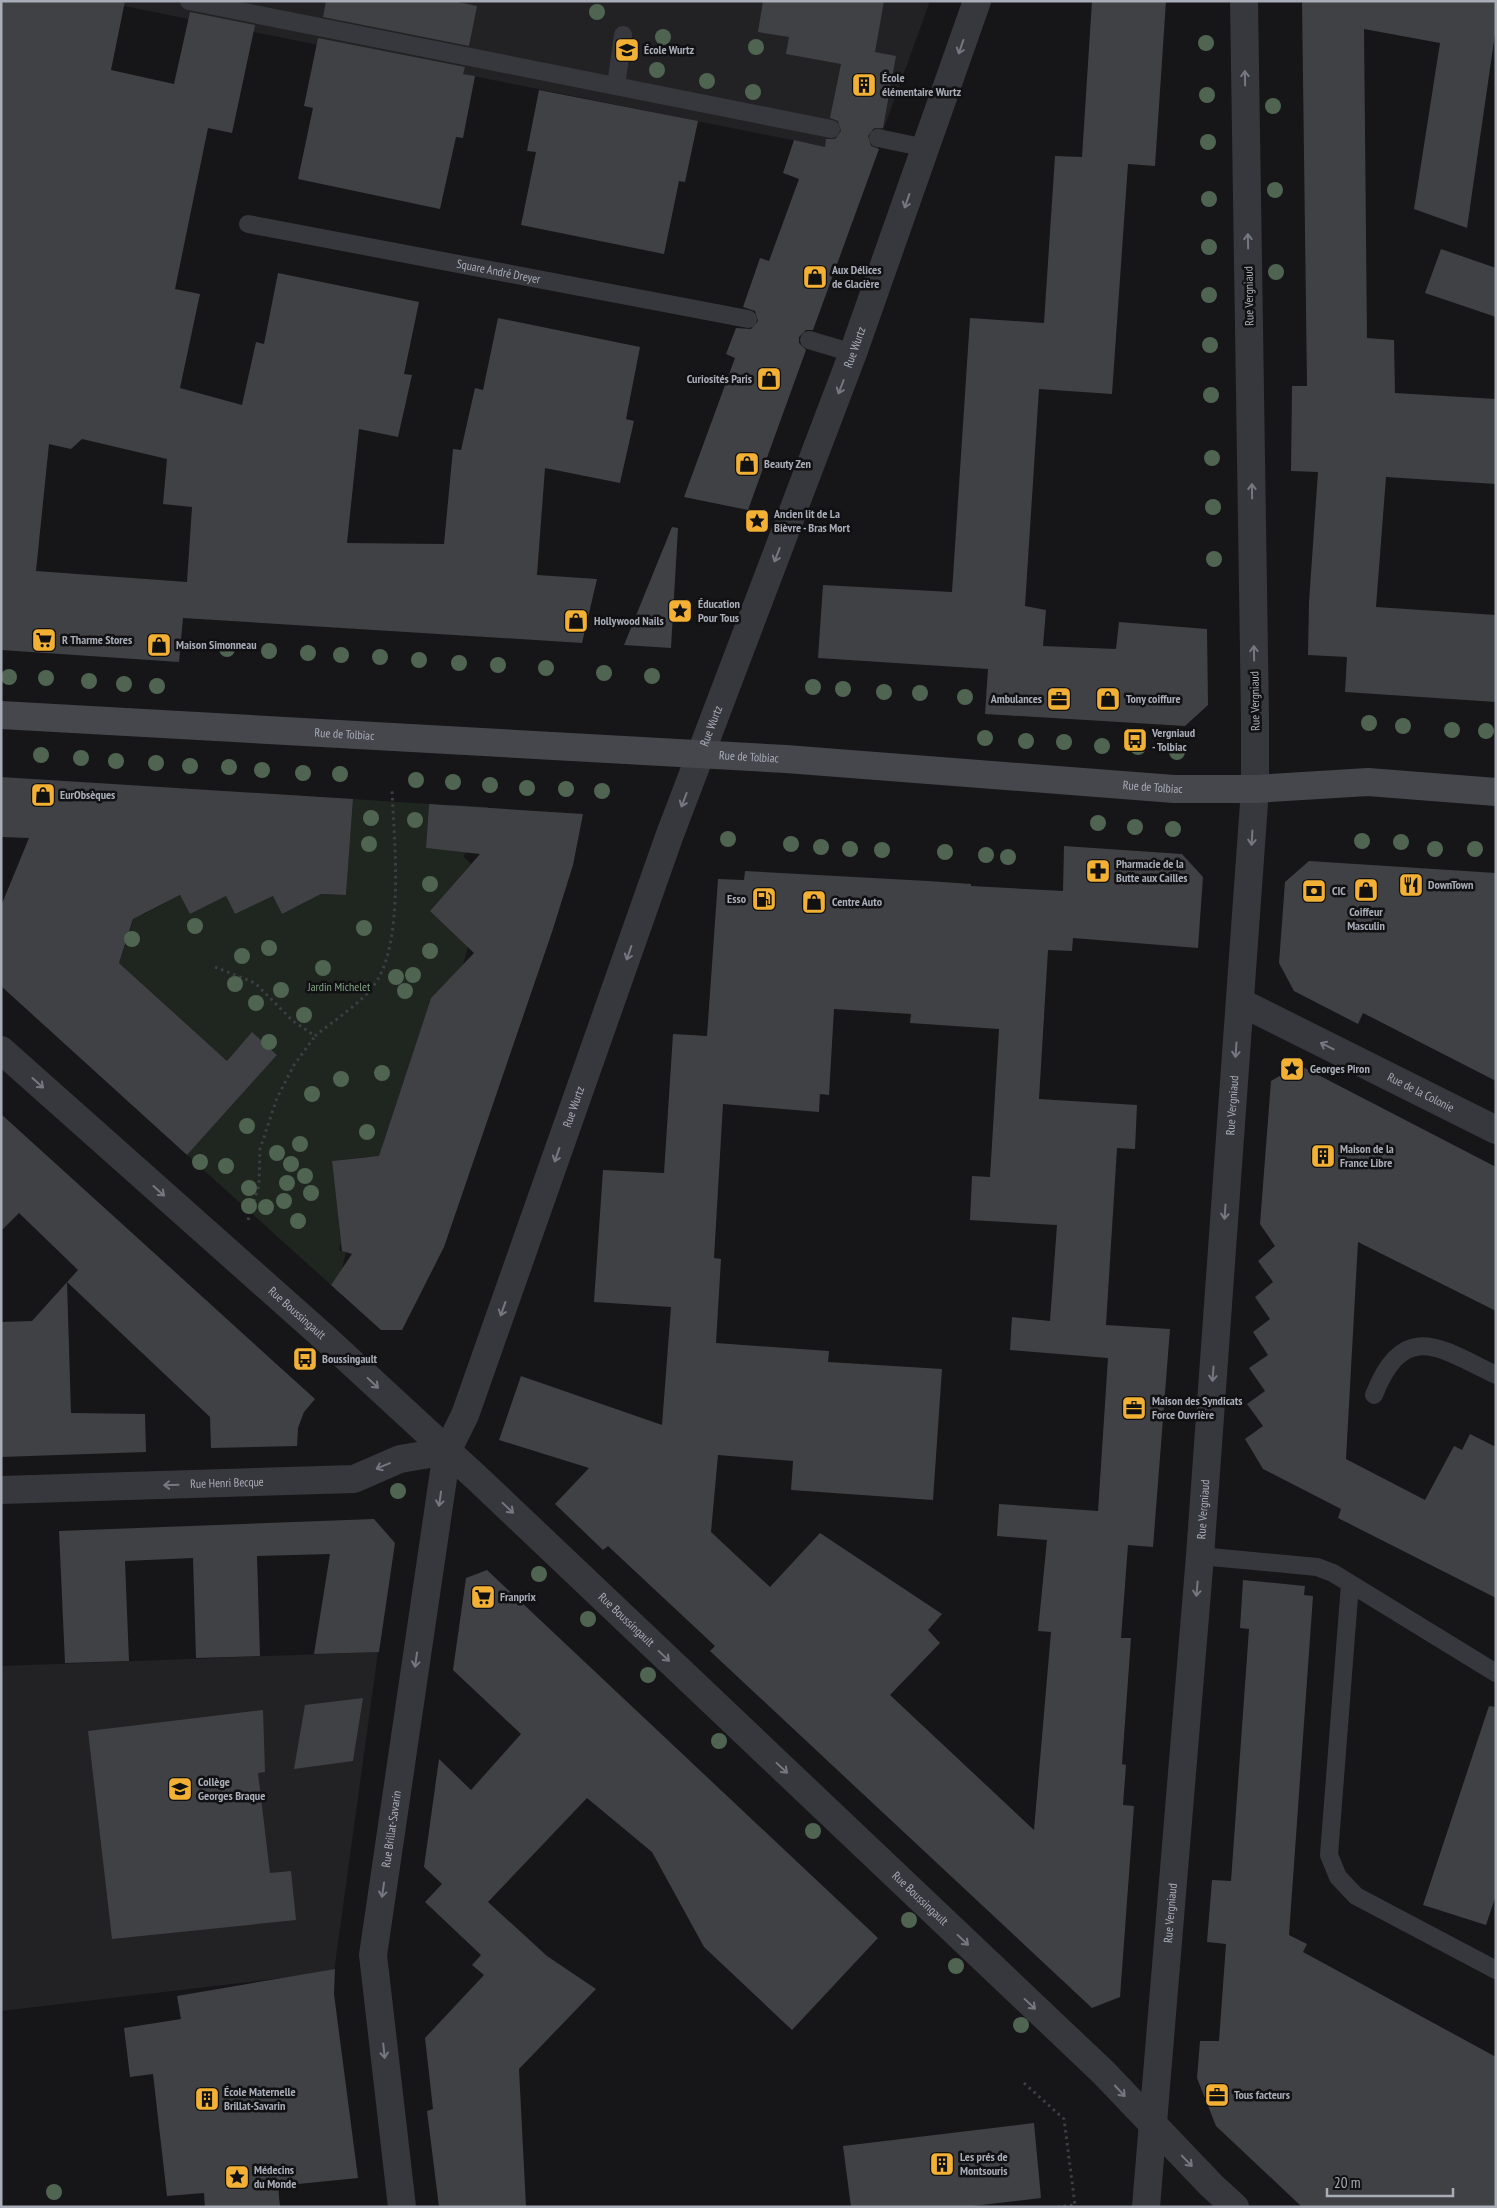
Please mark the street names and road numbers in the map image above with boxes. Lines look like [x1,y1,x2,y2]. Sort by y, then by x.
street label: Square André Dreyer [455,256,542,287]
street label: Rue Vergniaud [1240,266,1257,326]
street label: Rue Wurtz [840,325,869,370]
street label: Rue Vergniaud [1246,671,1263,731]
street label: Rue Wurtz [696,703,725,748]
street label: Rue de Tolbiac [314,725,376,743]
street label: Rue de Tolbiac [719,747,780,766]
street label: Rue de Tolbiac [1122,777,1183,796]
street label: Rue de la Colonie [1385,1069,1457,1115]
street label: Rue Vergniaud [1222,1075,1241,1136]
street label: Rue Wurtz [559,1084,587,1129]
street label: Rue Boussingault [265,1283,330,1343]
street label: Rue Henri Becque [190,1474,264,1491]
street label: Rue Vergniaud [1193,1479,1212,1540]
street label: Rue Boussingault [595,1589,658,1650]
street label: Rue Brillat-Savarin [378,1789,404,1868]
street label: Rue Boussingault [889,1868,952,1929]
street label: Rue Vergniaud [1160,1883,1180,1943]

